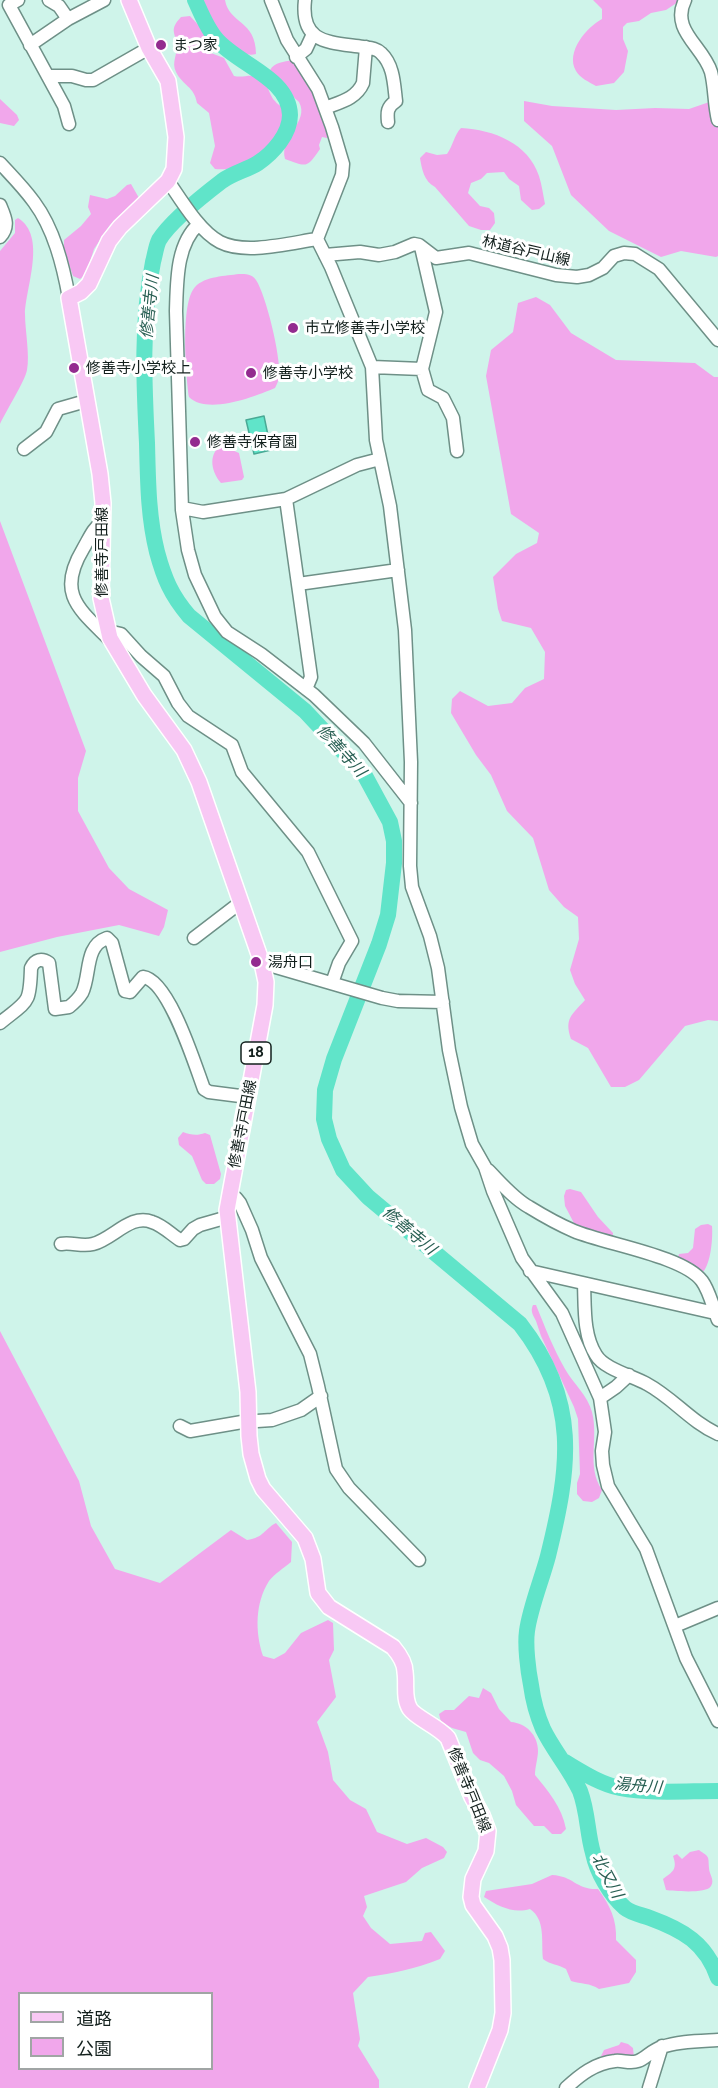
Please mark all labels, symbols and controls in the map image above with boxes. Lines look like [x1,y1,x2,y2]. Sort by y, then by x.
place label: まつ家 [173,36,218,54]
marker: まつ家 [154,38,168,52]
street label: 林道谷戸山線 [480,232,572,270]
water label: 修善寺川 [137,274,163,340]
place label: 市立修善寺小学校 [305,319,425,337]
marker: 市立修善寺小学校 [286,321,300,335]
place label: 修善寺小学校上 [86,359,191,377]
marker: 修善寺小学校上 [67,361,81,375]
place label: 修善寺小学校 [263,364,353,382]
marker: 修善寺小学校 [244,366,258,380]
place label: 修善寺保育園 [207,433,297,451]
marker: 修善寺保育園 [188,435,202,449]
street label: 修善寺戸田線 [93,507,111,597]
water label: 修善寺川 [312,721,370,781]
place label: 湯舟口 [268,953,313,971]
marker: 湯舟口 [249,955,263,969]
road number: 18 [241,1042,271,1064]
street label: 修善寺戸田線 [226,1078,260,1170]
water label: 修善寺川 [378,1203,440,1259]
street label: 修善寺戸田線 [444,1745,494,1835]
water label: 湯舟川 [613,1774,663,1798]
water label: 北又川 [587,1850,627,1902]
legend [18,1992,213,2070]
text: 道路 [76,2008,112,2029]
text: 公園 [76,2038,112,2059]

